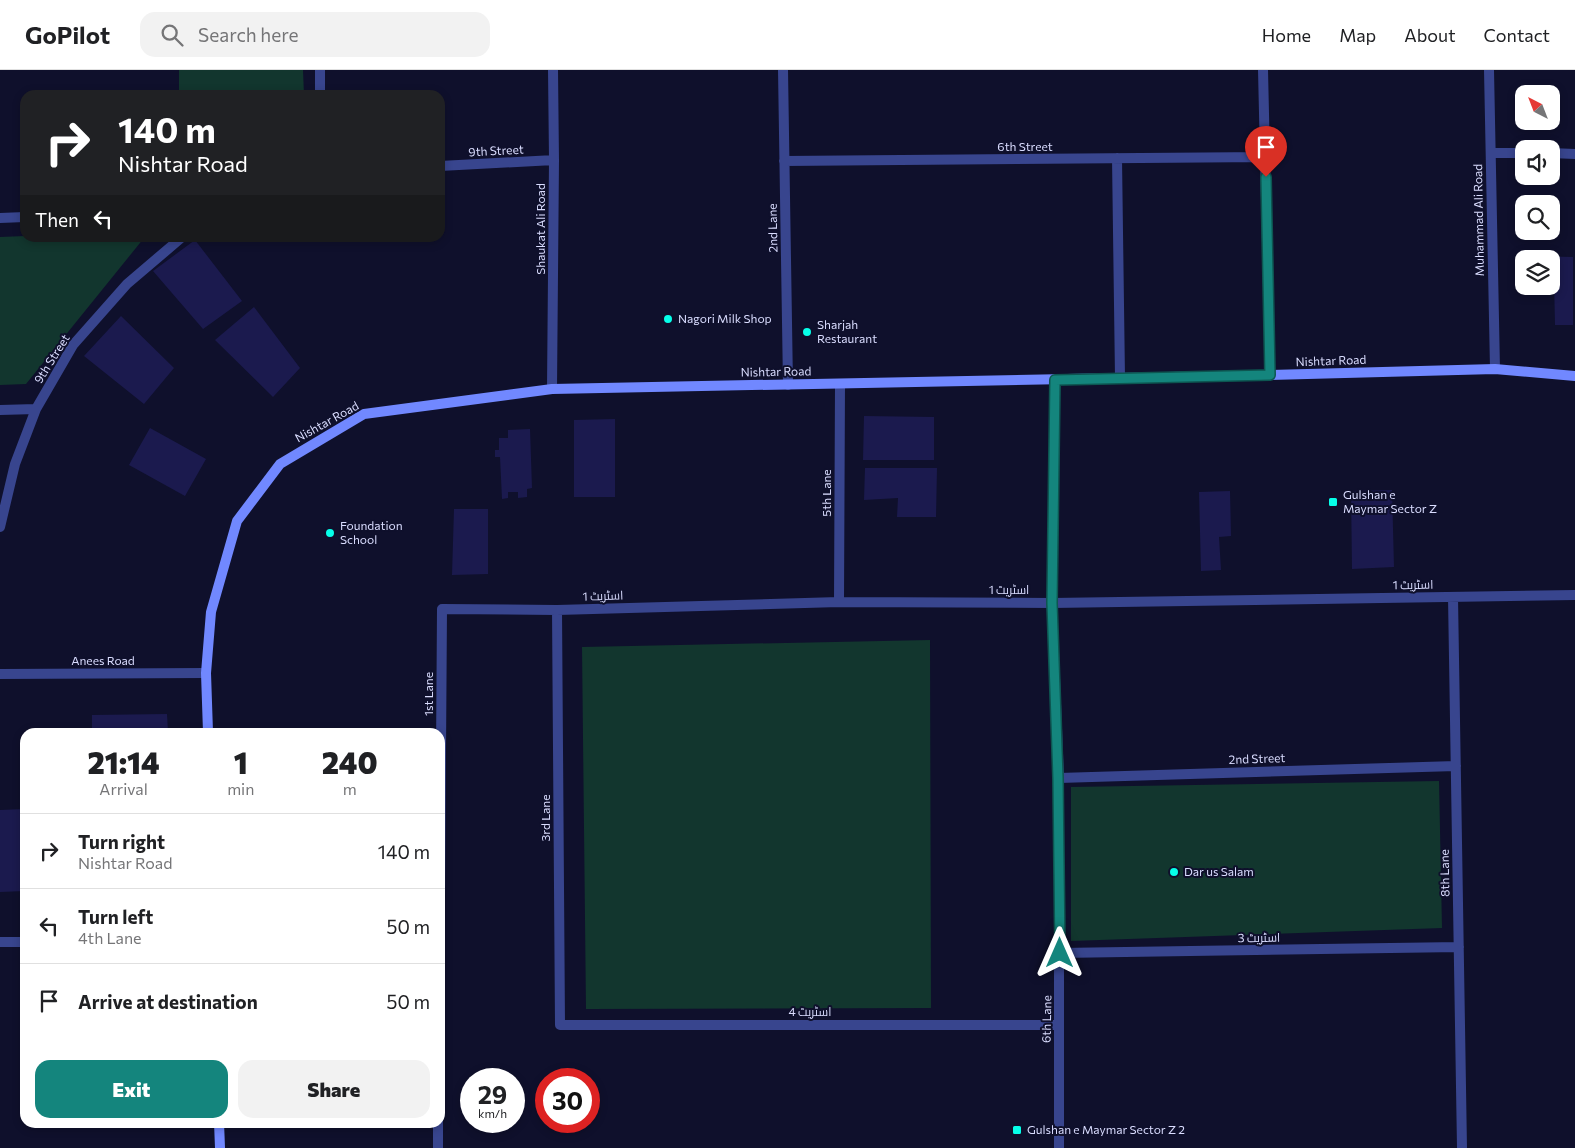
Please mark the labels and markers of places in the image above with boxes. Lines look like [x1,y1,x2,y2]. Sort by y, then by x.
pin [1245,126,1287,177]
place label: Nagori Milk Shop [678,311,772,325]
marker: Nagori Milk Shop [662,313,674,325]
place label: Sharjah Restaurant [817,317,877,345]
marker: Sharjah Restaurant [801,326,813,338]
place label: Gulshan e Maymar Sector Z [1343,487,1437,515]
marker: Gulshan e Maymar Sector Z [1327,496,1339,508]
place label: Foundation School [340,518,403,546]
marker: Foundation School [324,527,336,539]
place label: Dar us Salam [1184,864,1254,878]
marker: Dar us Salam [1168,866,1180,878]
place label: Gulshan e Maymar Sector Z 2 [1027,1122,1185,1136]
marker: Gulshan e Maymar Sector Z 2 [1011,1124,1023,1136]

